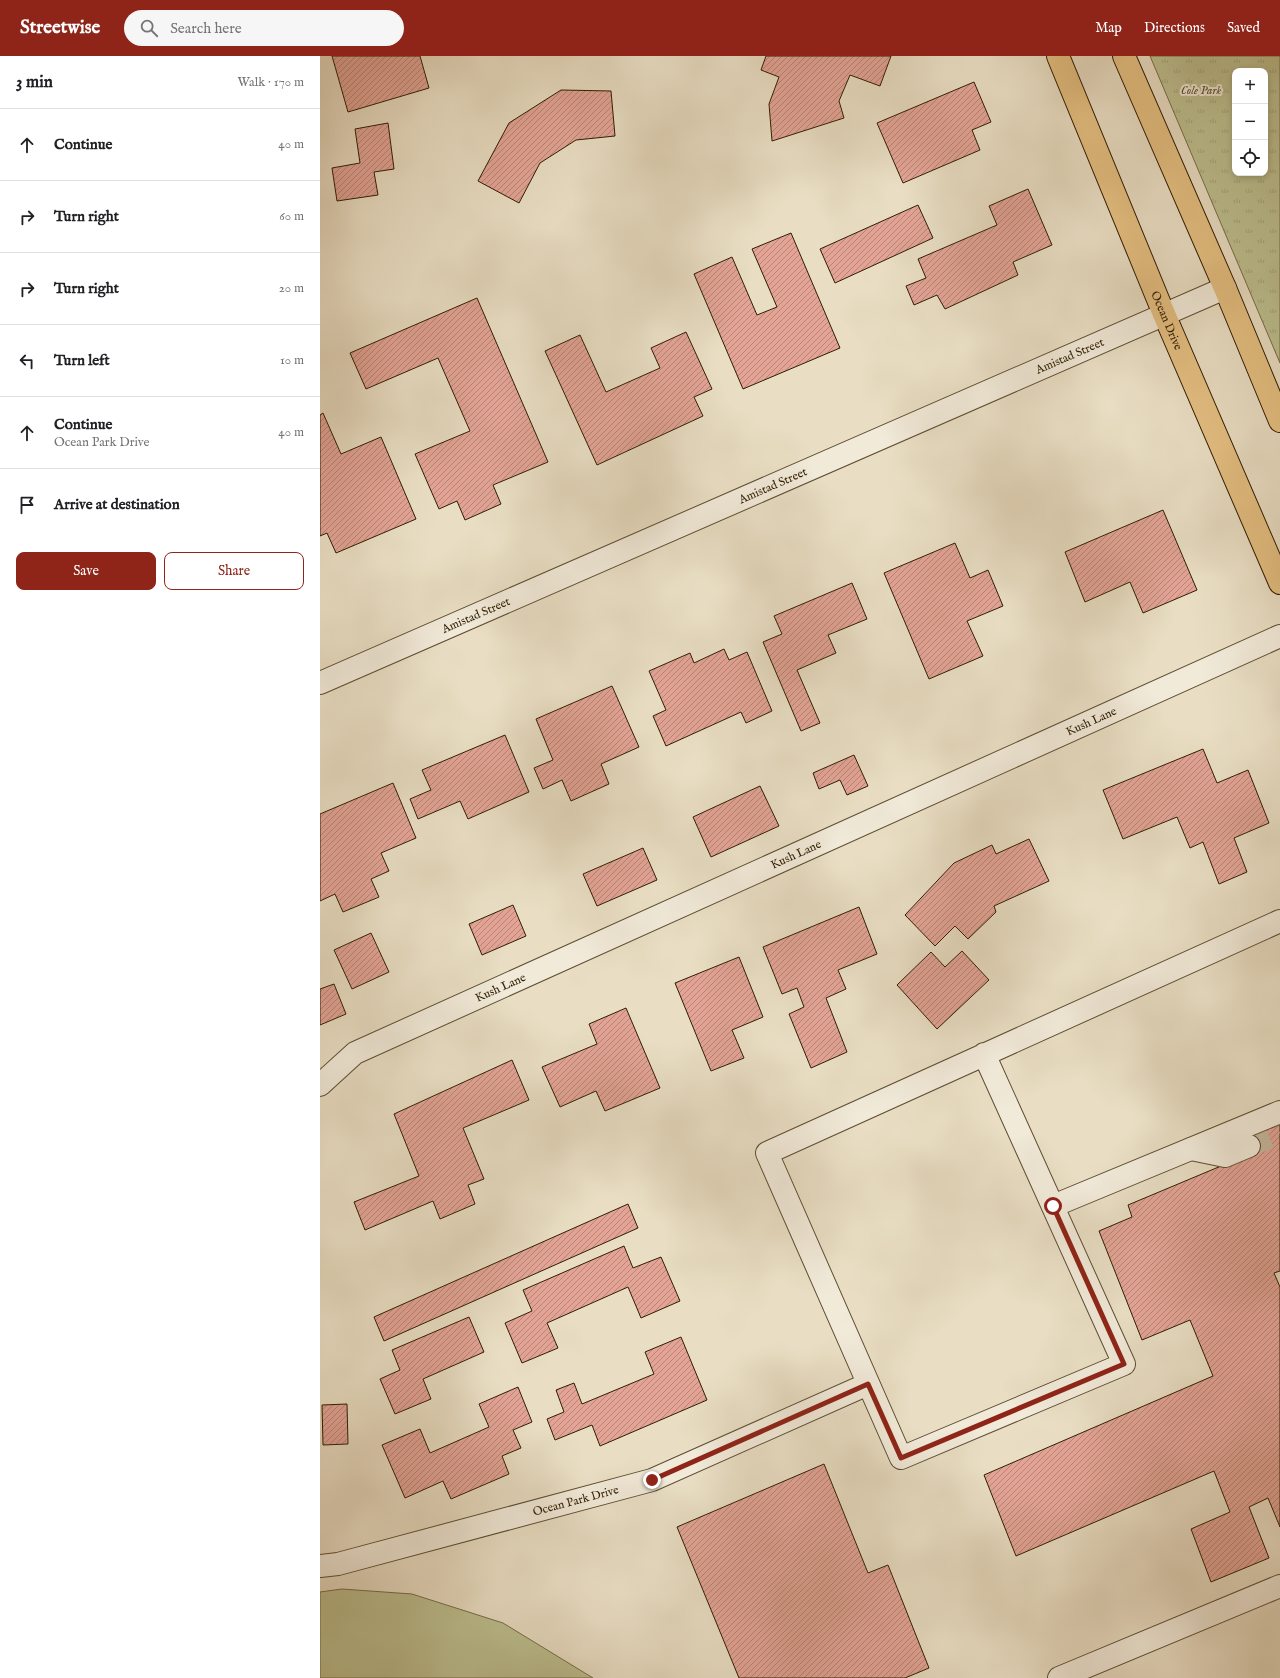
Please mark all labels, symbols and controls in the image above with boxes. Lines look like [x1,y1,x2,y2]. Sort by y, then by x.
search box [124,10,404,46]
text: Streetwise [20,16,100,40]
icon: search [138,17,160,39]
text: Search here [170,19,242,38]
text: Map [1095,19,1122,37]
text: Directions [1144,19,1205,37]
text: Saved [1227,19,1260,37]
map controls [1232,68,1268,176]
button: + [1232,68,1268,104]
text: 3 min [16,72,53,93]
text: Walk · 170 m [238,74,304,91]
park label: Cole Park [1181,83,1221,98]
button: − [1232,104,1268,140]
icon: ahead [16,134,38,156]
text: Continue [54,135,112,154]
text: 40 m [278,136,304,153]
button: locate [1232,140,1268,176]
icon: right [16,206,38,228]
text: Turn right [54,207,119,226]
text: 60 m [279,208,304,225]
icon: right [16,278,38,300]
text: Turn right [54,279,119,298]
text: 20 m [279,280,304,297]
street label: Ocean Drive [1147,289,1186,353]
street label: Amistad Street [1033,335,1106,378]
icon: left [16,350,38,372]
text: Turn left [54,351,110,370]
text: 10 m [280,352,304,369]
text: Continue [54,415,112,434]
icon: ahead [16,422,38,444]
text: 40 m [278,424,304,441]
text: Ocean Park Drive [54,434,150,451]
street label: Amistad Street [736,464,809,508]
icon: arrive [16,494,38,516]
text: Arrive at destination [54,495,180,514]
button: Save [16,552,156,590]
button: Share [164,552,304,590]
street label: Amistad Street [439,594,512,637]
street label: Kush Lane [1064,703,1119,739]
street label: Kush Lane [768,837,824,873]
street label: Kush Lane [473,970,529,1006]
route start [1044,1197,1062,1215]
route end [643,1471,661,1489]
street label: Ocean Park Drive [531,1482,621,1520]

